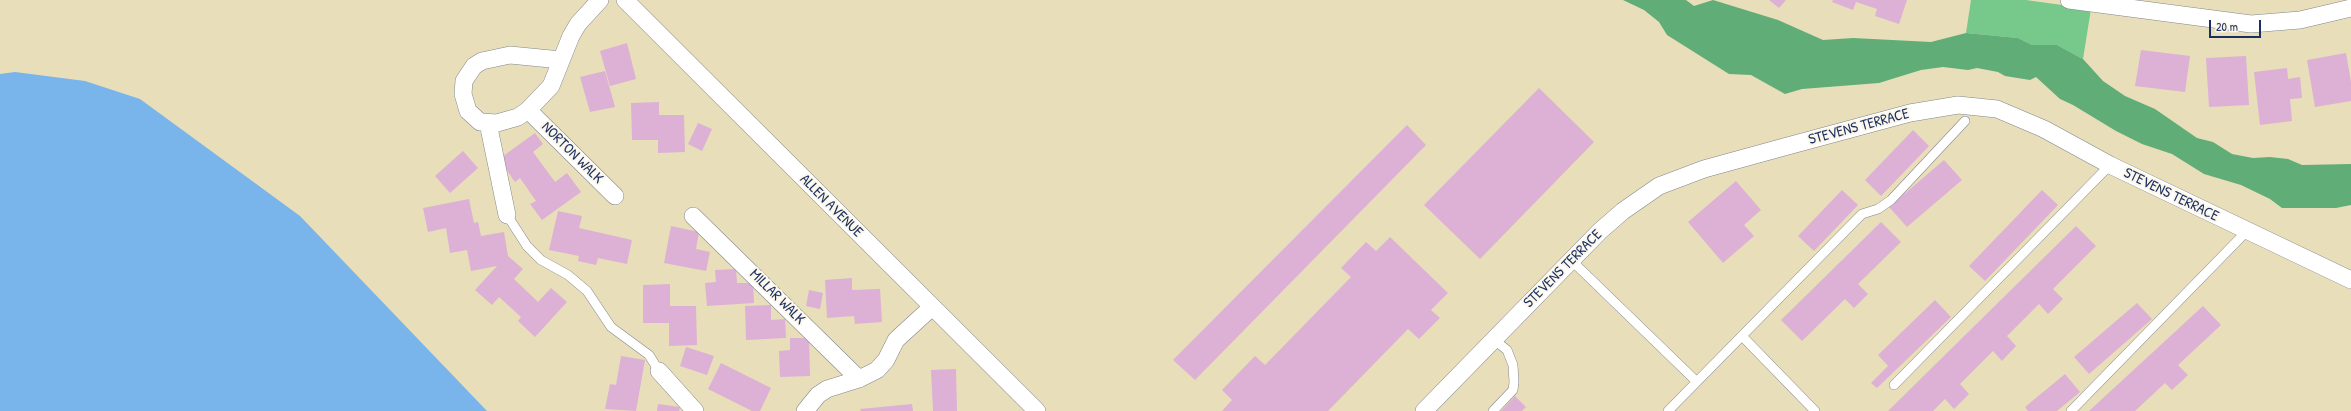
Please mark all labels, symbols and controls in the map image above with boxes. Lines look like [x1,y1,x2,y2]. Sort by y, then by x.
scale bar [2211,12,2263,38]
text: 20 m [2216,18,2238,35]
street label: STEVENS TERRACE [1807,105,1911,149]
street label: NORTON WALK [537,118,607,188]
street label: STEVENS TERRACE [2121,164,2221,226]
street label: ALLEN AVENUE [796,171,866,241]
street label: STEVENS TERRACE [1520,226,1606,312]
street label: MILLAR WALK [745,265,809,329]

